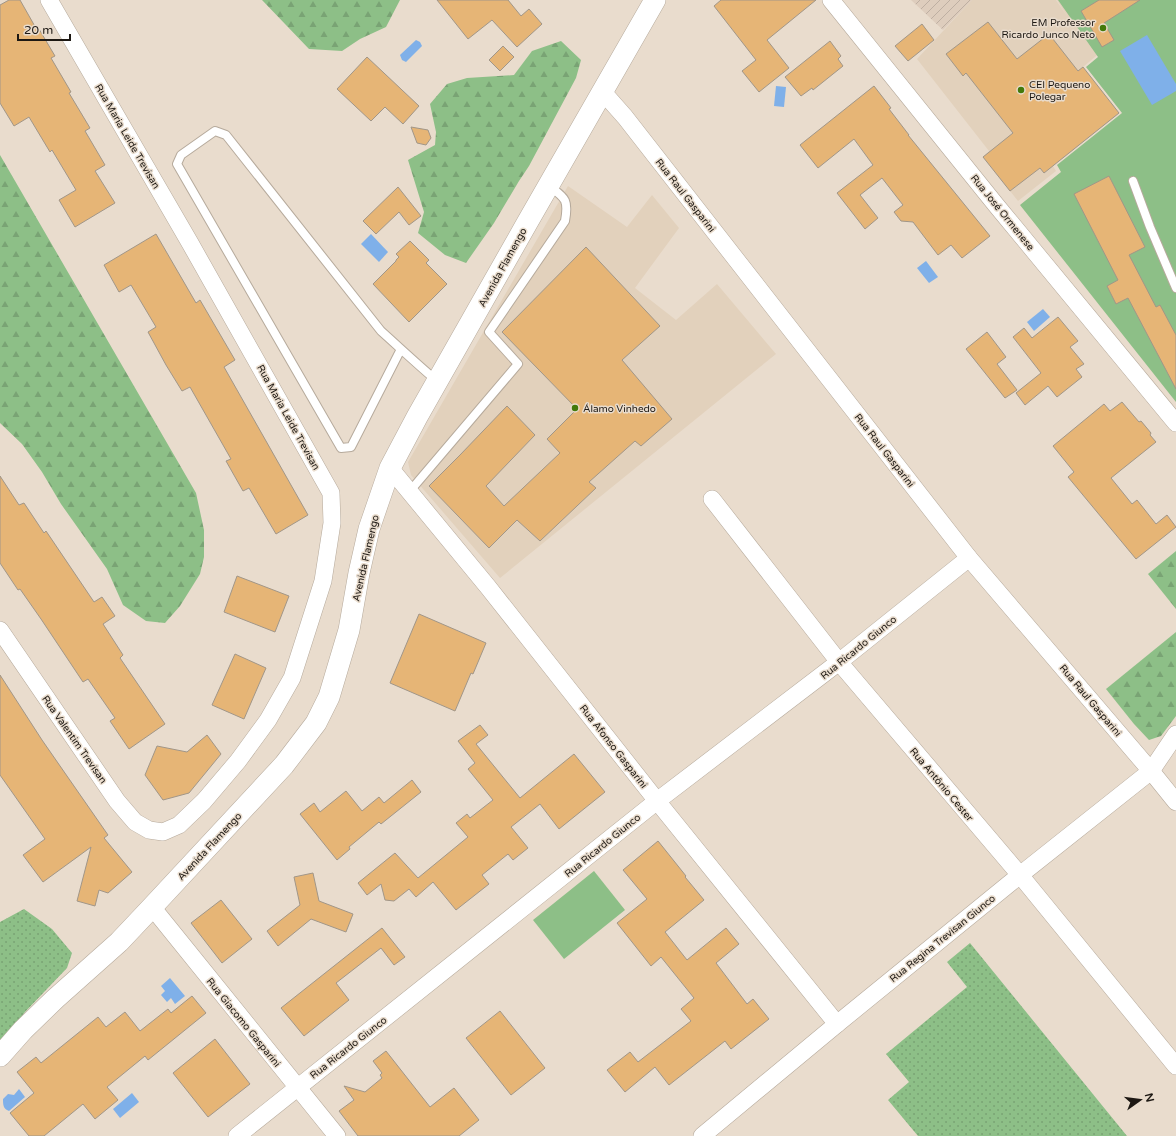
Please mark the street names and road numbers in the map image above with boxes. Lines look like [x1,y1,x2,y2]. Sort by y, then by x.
street label: Rua Maria Leide Trevisan [92,82,162,191]
street label: Rua Raul Gasparini [653,156,718,235]
street label: Rua José Ormenese [968,172,1037,253]
street label: Avenida Flamengo [476,226,530,309]
street label: Rua Maria Leide Trevisan [254,363,322,472]
street label: Rua Raul Gasparini [852,411,917,490]
street label: Avenida Flamengo [350,514,382,603]
street label: Rua Ricardo Giunco [818,613,899,682]
street label: Rua Raul Gasparini [1057,662,1124,739]
street label: Rua Valentim Trevisan [39,693,109,786]
street label: Rua Afonso Gasparini [577,702,650,791]
street label: Rua Antônio Cester [907,745,976,824]
street label: Avenida Flamengo [175,810,244,883]
street label: Rua Ricardo Giunco [562,811,643,880]
street label: Rua Regina Trevisan Giunco [887,892,998,985]
street label: Rua Giacomo Gasparini [204,976,283,1070]
street label: Rua Ricardo Giunco [308,1014,389,1082]

